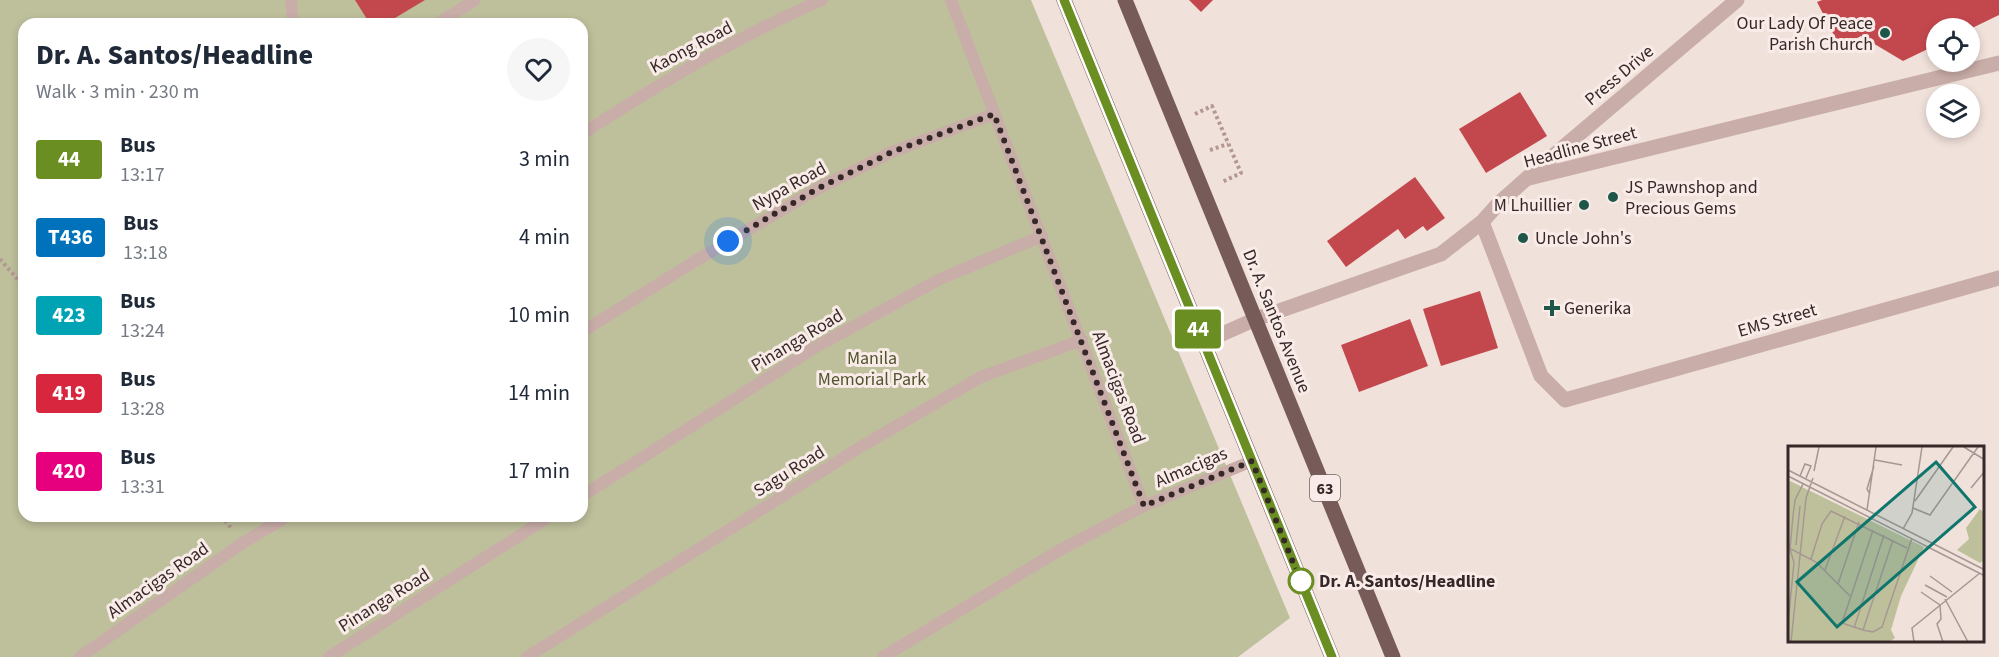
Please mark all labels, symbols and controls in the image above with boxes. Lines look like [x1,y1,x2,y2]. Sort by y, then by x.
place label: Our Lady Of Peace Parish Church [1737,11,1873,57]
street label: Kaong Road [645,15,737,80]
map controls [1926,18,1980,138]
button: locate [1926,18,1980,72]
marker: Our Lady Of Peace Parish Church [1878,26,1892,40]
text: Dr. A. Santos/Headline [36,35,313,75]
button: heart [507,38,570,101]
street label: Press Drive [1580,39,1659,112]
text: Walk · 3 min · 230 m [36,78,199,106]
button: layers [1926,84,1980,138]
street label: Headline Street [1521,120,1639,175]
text: Bus [120,129,156,161]
text: 3 min [519,143,570,175]
text: 44 [58,144,80,174]
street label: Nypa Road [748,156,831,217]
text: 13:17 [120,161,165,189]
place label: JS Pawnshop and Precious Gems [1625,175,1758,221]
marker: JS Pawnshop and Precious Gems [1606,190,1620,204]
place label: M Lhuillier [1494,193,1573,218]
marker: M Lhuillier [1577,198,1591,212]
text: Bus [123,207,159,239]
text: 4 min [519,221,570,253]
text: T436 [48,222,93,252]
your location [713,226,743,256]
place label: Uncle John's [1535,226,1631,251]
marker: Uncle John's [1516,231,1530,245]
text: 13:18 [123,239,168,267]
street label: Dr. A. Santos Avenue [1236,246,1317,397]
text: Bus [120,285,156,317]
place label: Generika [1564,296,1631,321]
street label: EMS Street [1735,297,1819,344]
text: 10 min [508,299,570,331]
text: 423 [52,300,86,330]
marker: Generika [1545,301,1559,315]
street label: Pinanga Road [746,303,848,378]
line badge: 44 [1171,310,1225,348]
text: 44 [1187,314,1209,344]
text: 13:24 [120,317,165,345]
street label: Almacigas Road [1086,327,1151,447]
park label: Manila Memorial Park [818,346,926,392]
text: Bus [120,363,156,395]
text: 14 min [508,377,570,409]
text: 419 [52,378,86,408]
text: 13:28 [120,395,165,423]
street label: Sagu Road [749,440,830,503]
text: Bus [120,441,156,473]
street label: Almacigas [1151,441,1231,494]
inset map [1788,446,1984,642]
text: 17 min [508,455,570,487]
text: 420 [52,456,86,486]
text: 13:31 [120,473,165,501]
road number: 63 [1310,475,1340,501]
street label: Almacigas Road [103,536,214,625]
street label: Pinanga Road [334,562,435,638]
marker: Dr. A. Santos/Headline [1288,568,1314,594]
place label: Dr. A. Santos/Headline [1319,569,1495,594]

